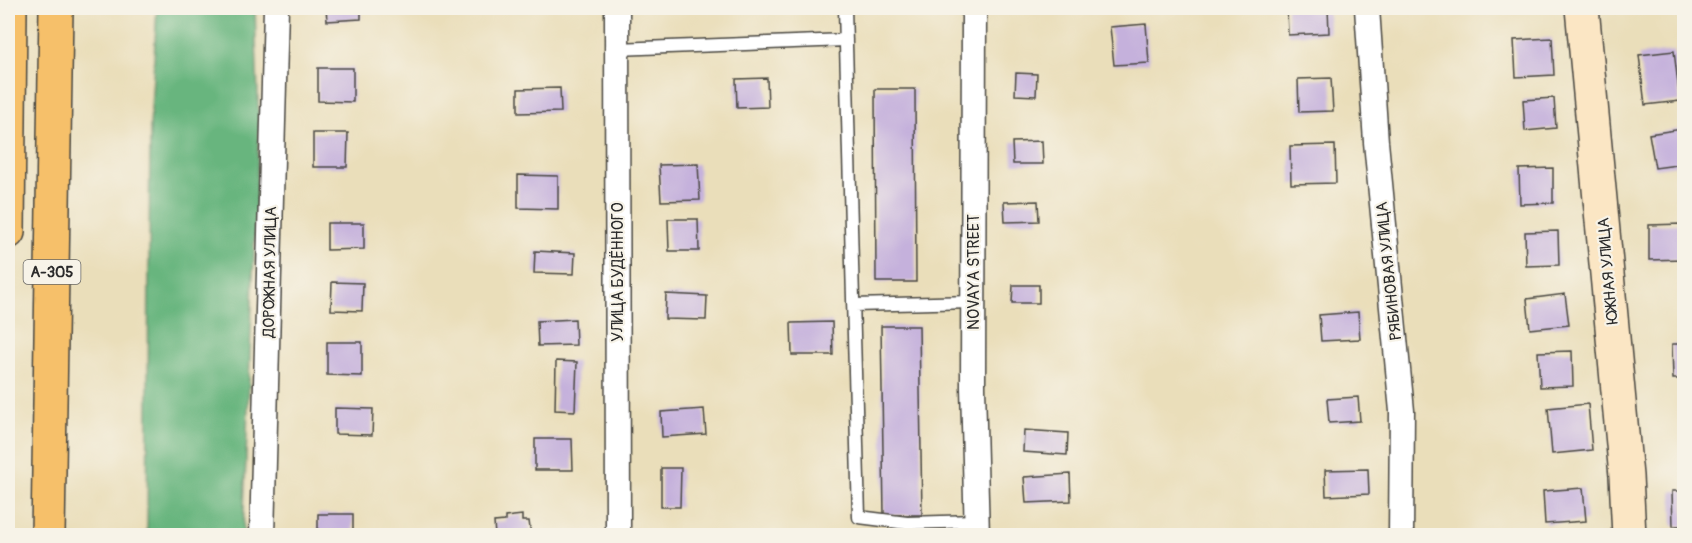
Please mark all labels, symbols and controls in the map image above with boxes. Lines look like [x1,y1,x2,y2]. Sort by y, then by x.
street label: РЯБИНОВАЯ УЛИЦА [1372,201,1406,341]
street label: УЛИЦА БУДЁННОГО [608,202,628,342]
street label: ДОРОЖНАЯ УЛИЦА [259,206,281,339]
street label: NOVAYA STREET [964,214,984,330]
street label: ЮЖНАЯ УЛИЦА [1593,217,1623,325]
road number: А-305 [23,260,80,284]

